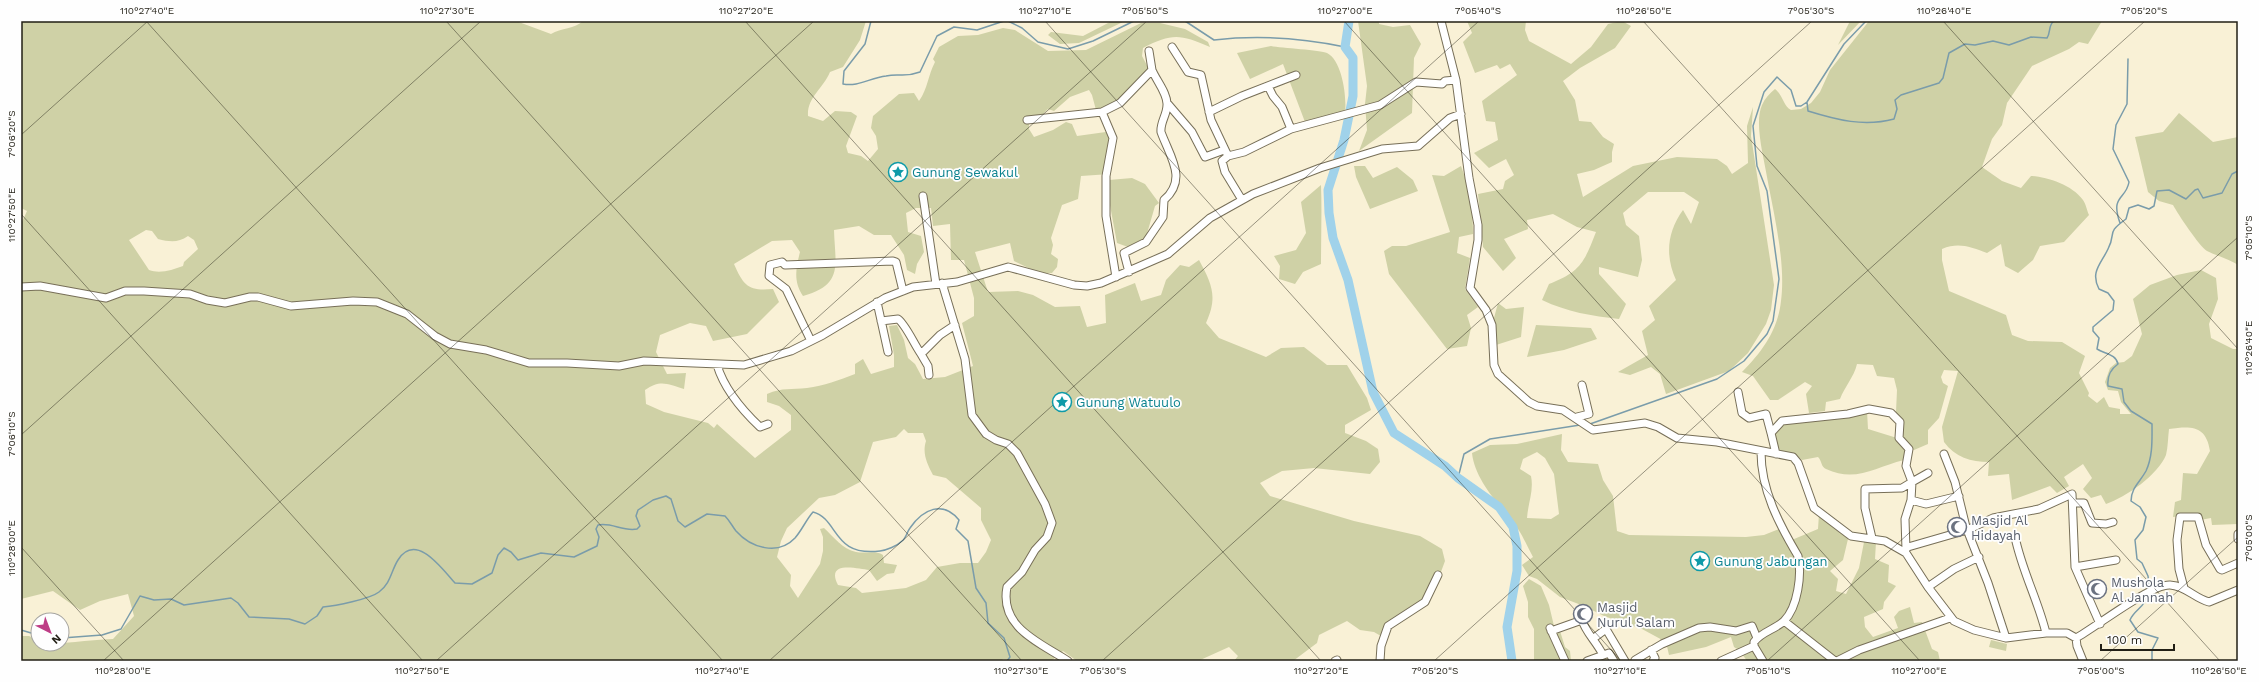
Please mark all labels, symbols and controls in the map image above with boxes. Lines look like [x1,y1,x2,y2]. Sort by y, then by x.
text: 110°27'40"E [120,5,174,16]
text: 110°27'30"E [420,5,474,16]
text: 110°27'20"E [719,5,773,16]
text: 110°27'10"E [1019,5,1071,16]
text: 7°05'50"S [1121,5,1169,16]
text: 110°27'00"E [1317,5,1373,16]
text: 7°05'40"S [1455,5,1501,16]
text: 110°26'50"E [1616,5,1672,16]
text: 7°05'30"S [1787,5,1835,16]
text: 110°26'40"E [1917,5,1971,16]
text: 7°05'20"S [2120,5,2168,16]
text: 7°06'20"S [6,110,17,158]
place icon: Gunung Sewakul [887,161,909,183]
place label: Gunung Sewakul [912,165,1018,180]
text: 110°27'50"E [6,188,17,242]
text: 7°05'10"S [2243,215,2254,261]
text: 110°26'40"E [2243,321,2254,375]
place icon: Gunung Watuulo [1051,391,1073,413]
place label: Gunung Watuulo [1076,395,1181,410]
text: 7°06'10"S [6,411,17,457]
place label: Masjid Al Hidayah [1971,513,2028,543]
text: 7°05'00"S [2243,514,2254,562]
mosque icon: Masjid Al Hidayah [1946,516,1968,538]
text: 110°28'00"E [6,520,17,576]
place icon: Gunung Jabungan [1689,550,1711,572]
place label: Gunung Jabungan [1714,554,1828,569]
place label: Mushola Al Jannah [2111,575,2173,605]
mosque icon: Mushola Al Jannah [2086,578,2108,600]
place label: Masjid Nurul Salam [1597,600,1675,630]
mosque icon: Masjid Nurul Salam [1572,603,1594,625]
north arrow [30,612,70,652]
scale bar [2101,626,2174,652]
text: N [49,632,64,647]
text: 100 m [2107,633,2142,647]
text: 110°28'00"E [95,665,151,676]
text: 110°27'50"E [395,665,449,676]
text: 110°27'40"E [695,665,749,676]
text: 110°27'30"E [994,665,1048,676]
text: 7°05'30"S [1079,665,1127,676]
text: 110°27'20"E [1294,665,1348,676]
text: 7°05'20"S [1411,665,1459,676]
text: 110°27'10"E [1594,665,1646,676]
text: 7°05'10"S [1745,665,1791,676]
text: 110°27'00"E [1891,665,1947,676]
text: 7°05'00"S [2077,665,2125,676]
text: 110°26'50"E [2191,665,2247,676]

